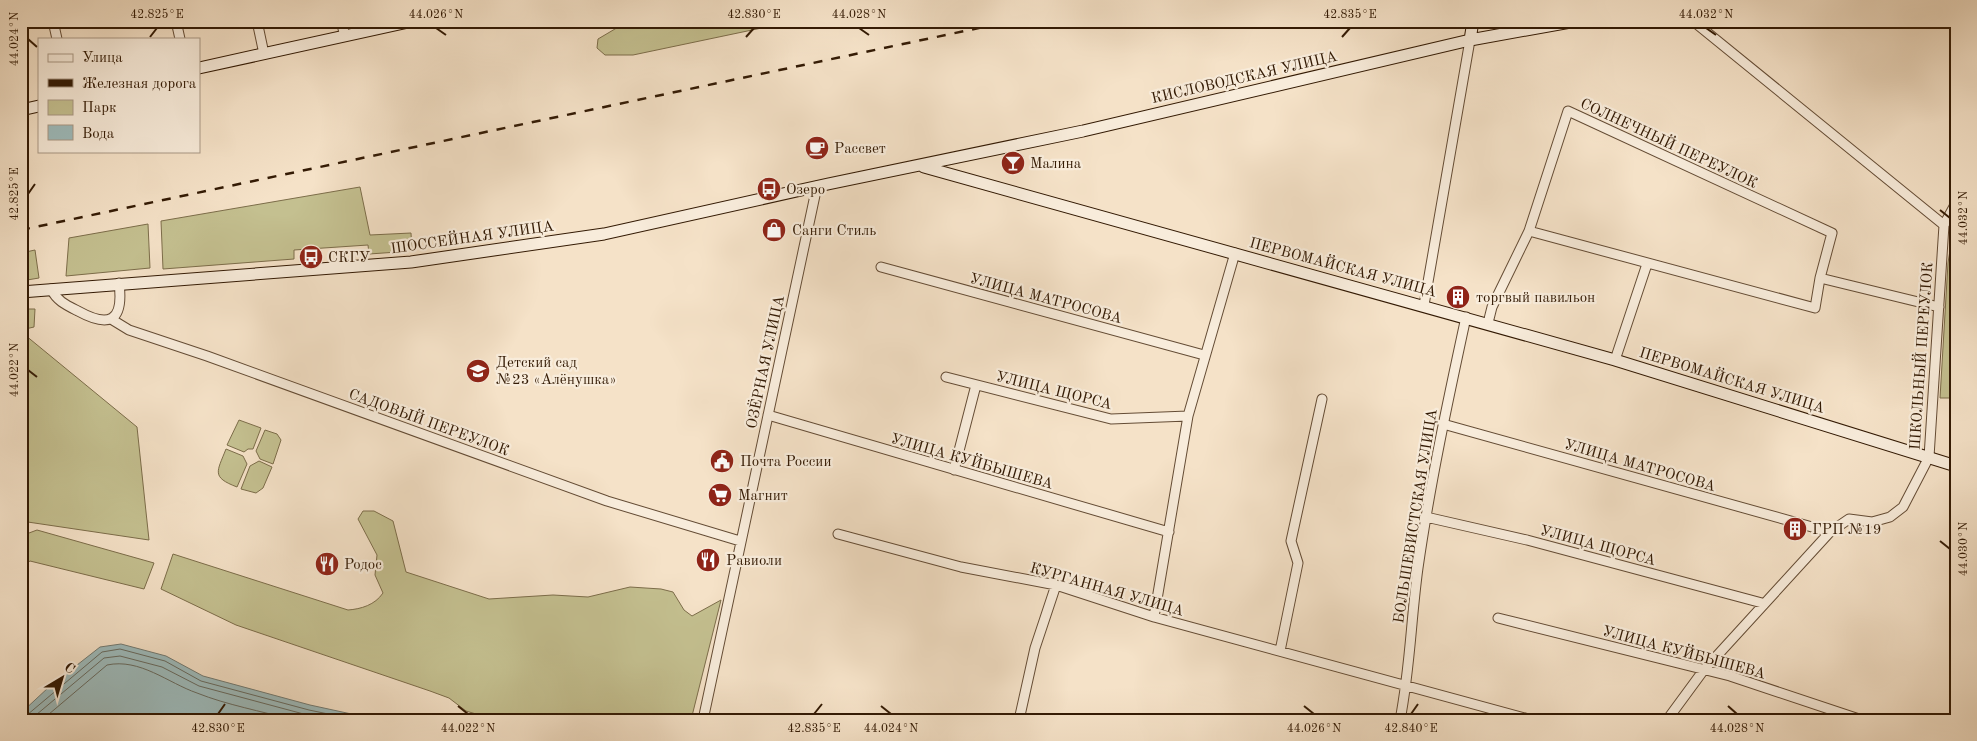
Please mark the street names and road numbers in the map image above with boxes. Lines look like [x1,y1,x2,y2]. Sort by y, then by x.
street label: КИСЛОВОДСКАЯ УЛИЦА [1150,50,1339,107]
street label: СОЛНЕЧНЫЙ ПЕРЕУЛОК [1577,93,1761,192]
street label: ШОССЕЙНАЯ УЛИЦА [389,216,555,257]
street label: ПЕРВОМАЙСКАЯ УЛИЦА [1247,232,1439,301]
street label: ШКОЛЬНЫЙ ПЕРЕУЛОК [1904,261,1937,451]
street label: УЛИЦА МАТРОСОВА [968,272,1124,327]
street label: ОЗЁРНАЯ УЛИЦА [742,293,788,430]
street label: ПЕРВОМАЙСКАЯ УЛИЦА [1637,342,1828,417]
street label: УЛИЦА ЩОРСА [994,370,1114,413]
street label: САДОВЫЙ ПЕРЕУЛОК [346,384,512,459]
street label: БОЛЬШЕВИСТСКАЯ УЛИЦА [1392,407,1441,625]
street label: УЛИЦА КУЙБЫШЕВА [889,428,1056,493]
street label: УЛИЦА МАТРОСОВА [1562,438,1718,495]
street label: УЛИЦА ЩОРСА [1538,524,1658,569]
street label: КУРГАННАЯ УЛИЦА [1028,561,1186,620]
street label: УЛИЦА КУЙБЫШЕВА [1600,621,1768,683]

